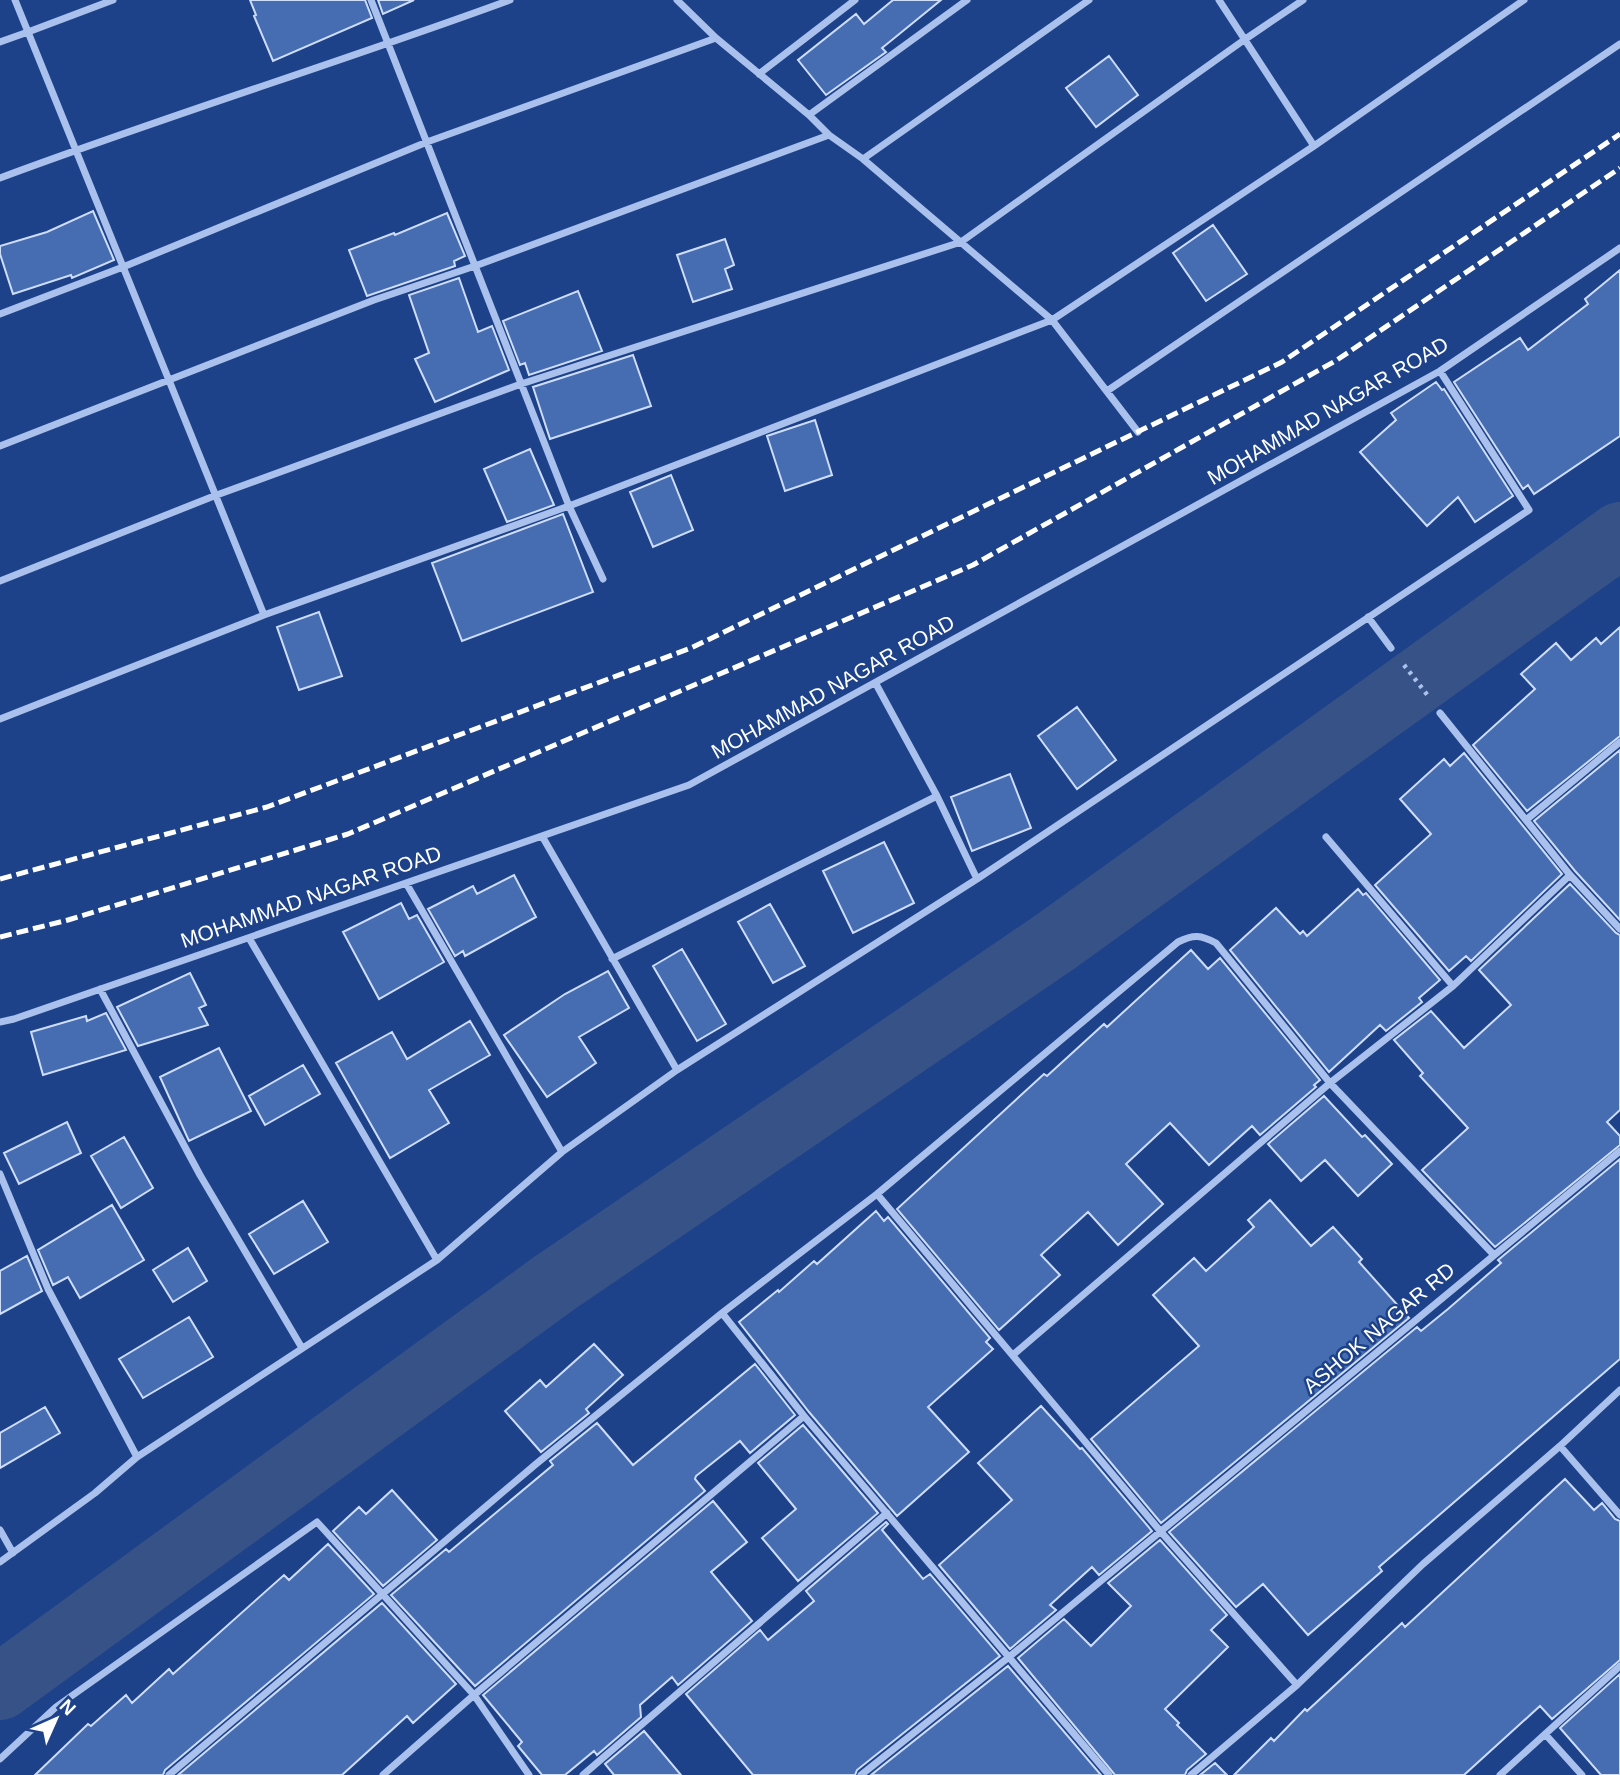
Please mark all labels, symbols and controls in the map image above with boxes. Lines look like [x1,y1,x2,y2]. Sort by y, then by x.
street label: MOHAMMAD NAGAR ROAD [1203,332,1452,489]
street label: MOHAMMAD NAGAR ROAD [707,610,958,763]
street label: MOHAMMAD NAGAR ROAD [177,841,444,952]
street label: ASHOK NAGAR RD [1298,1258,1459,1398]
north arrow [21,1684,91,1754]
text: N [55,1695,80,1720]

